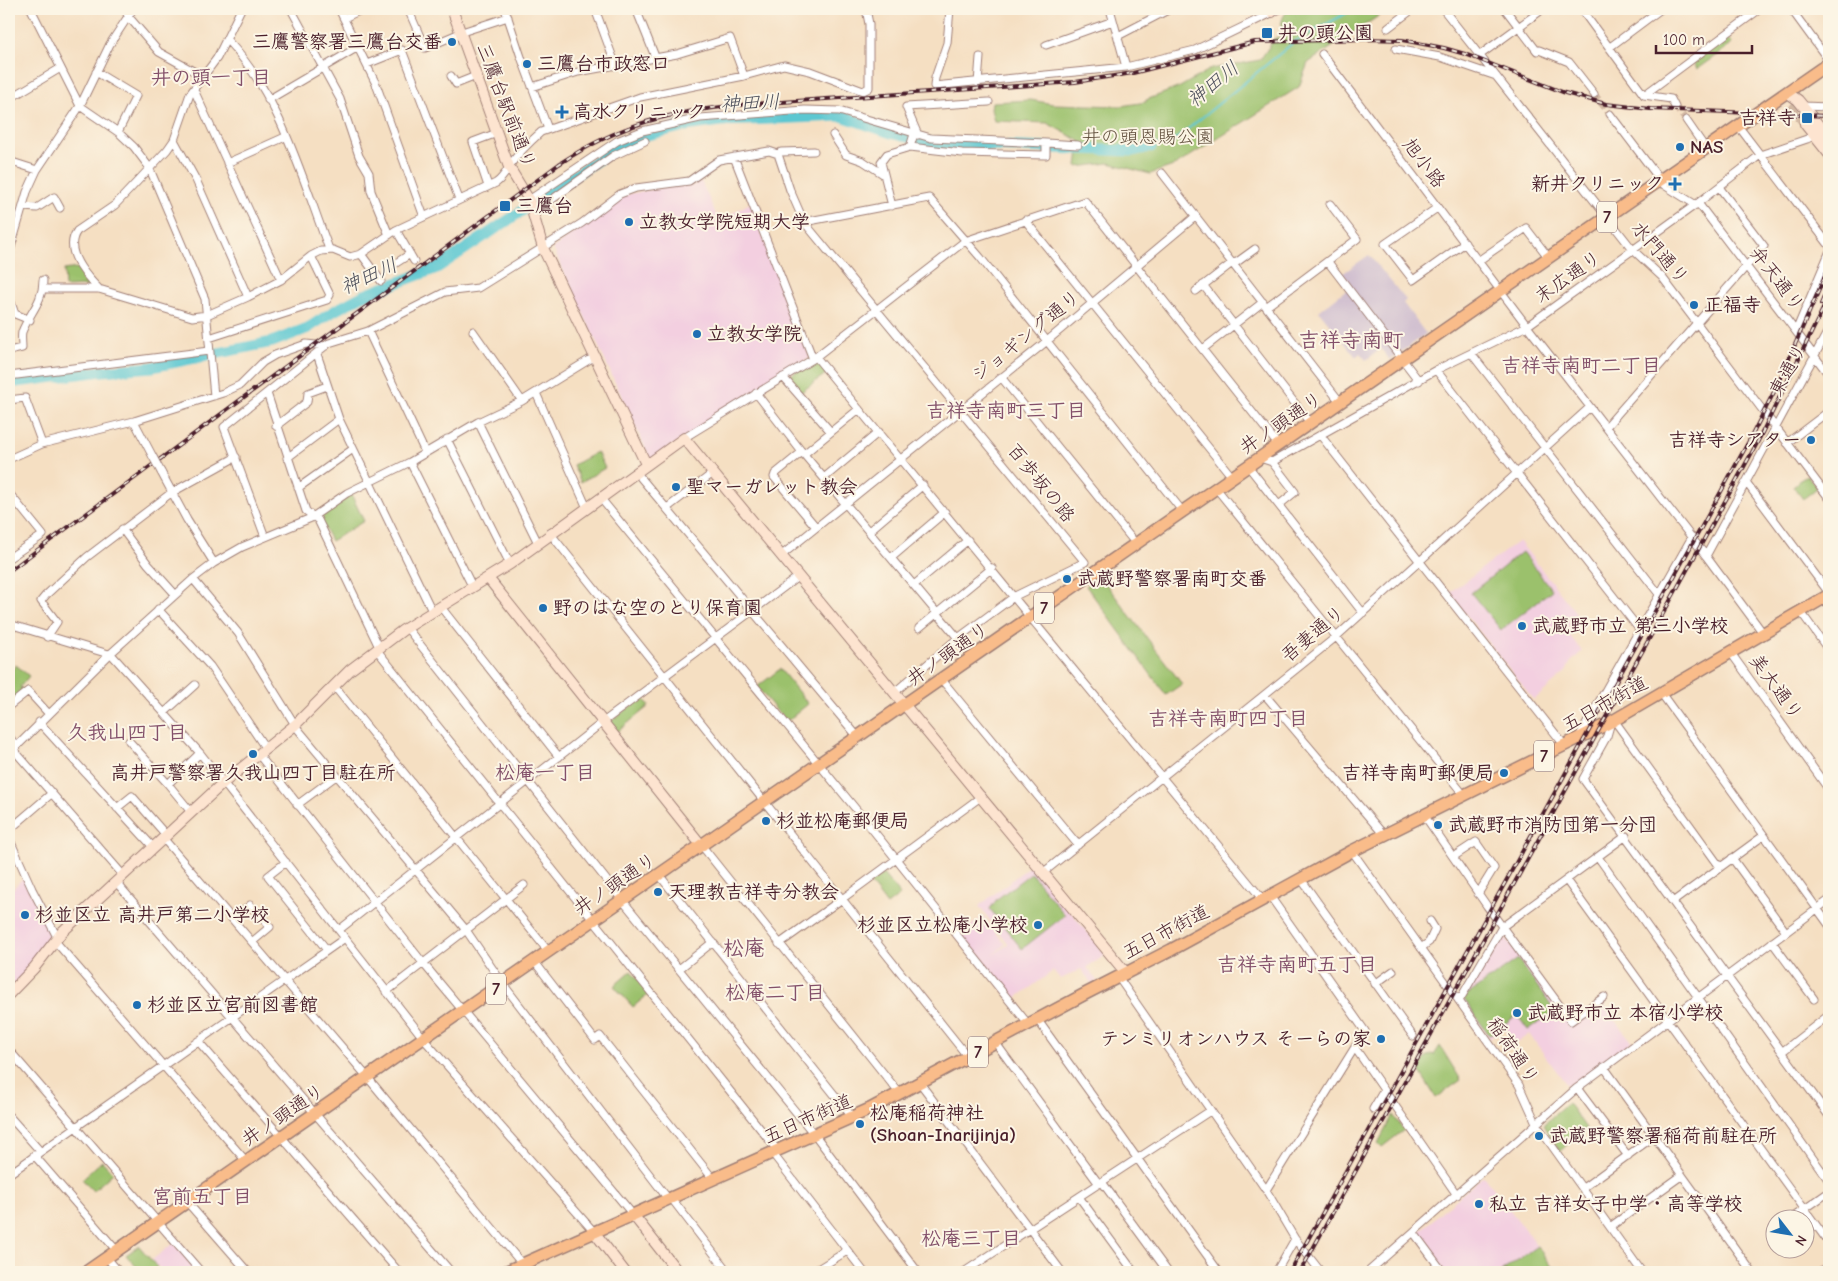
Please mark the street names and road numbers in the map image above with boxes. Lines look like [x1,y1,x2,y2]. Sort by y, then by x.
street label: 三鷹台駅前通り [472,40,540,172]
street label: 旭小路 [1398,134,1450,192]
road number: 7 [1597,202,1617,232]
street label: 水門通り [1627,217,1693,289]
street label: 弁天通り [1745,242,1809,316]
street label: 末広通り [1531,246,1605,308]
street label: ジョギング通り [967,286,1085,386]
street label: 東通り [1765,340,1811,400]
street label: 井ノ頭通り [1235,387,1327,459]
street label: 百歩坂の路 [1003,439,1079,527]
road number: 7 [1034,592,1054,624]
street label: 吾妻通り [1277,601,1349,667]
street label: 井ノ頭通り [903,618,993,690]
street label: 美大通り [1745,650,1807,724]
street label: 五日市街道 [1558,671,1652,737]
road number: 7 [1534,740,1554,771]
street label: 井ノ頭通り [569,848,661,920]
street label: 五日市街道 [1119,900,1213,964]
road number: 7 [486,974,506,1004]
street label: 稲荷通り [1483,1013,1543,1089]
road number: 7 [968,1036,988,1068]
street label: 井ノ頭通り [237,1079,329,1151]
street label: 五日市街道 [760,1090,856,1148]

